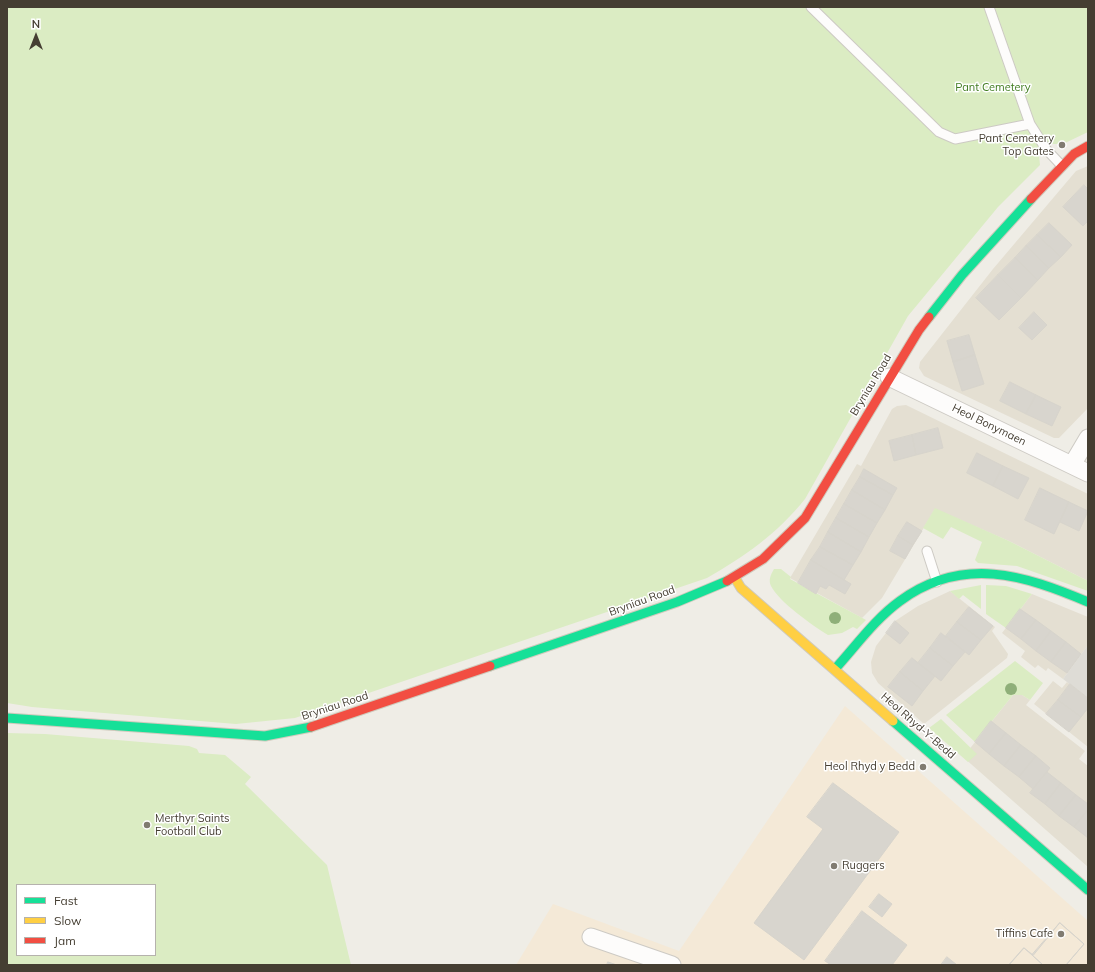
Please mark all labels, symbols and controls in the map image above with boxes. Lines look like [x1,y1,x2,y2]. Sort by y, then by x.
north arrow [16,16,56,56]
text: N [32,17,40,31]
park label: Pant Cemetery [955,81,1031,95]
place label: Pant Cemetery Top Gates [979,132,1054,158]
marker: Pant Cemetery Top Gates [1057,140,1067,150]
street label: Bryniau Road [847,352,895,418]
street label: Heol Bonymaen [950,401,1028,449]
street label: Bryniau Road [607,583,677,619]
street label: Bryniau Road [300,689,370,723]
street label: Heol Rhyd-Y-Bedd [878,690,958,762]
place label: Heol Rhyd y Bedd [824,760,915,774]
marker: Heol Rhyd y Bedd [918,762,928,772]
place label: Merthyr Saints Football Club [155,812,229,838]
marker: Merthyr Saints Football Club [142,820,152,830]
place label: Ruggers [842,859,885,873]
marker: Ruggers [829,861,839,871]
legend [16,884,156,956]
text: Fast [54,893,78,908]
text: Slow [54,913,82,928]
place label: Tiffins Cafe [996,927,1053,941]
marker: Tiffins Cafe [1056,929,1066,939]
text: Jam [54,933,76,948]

